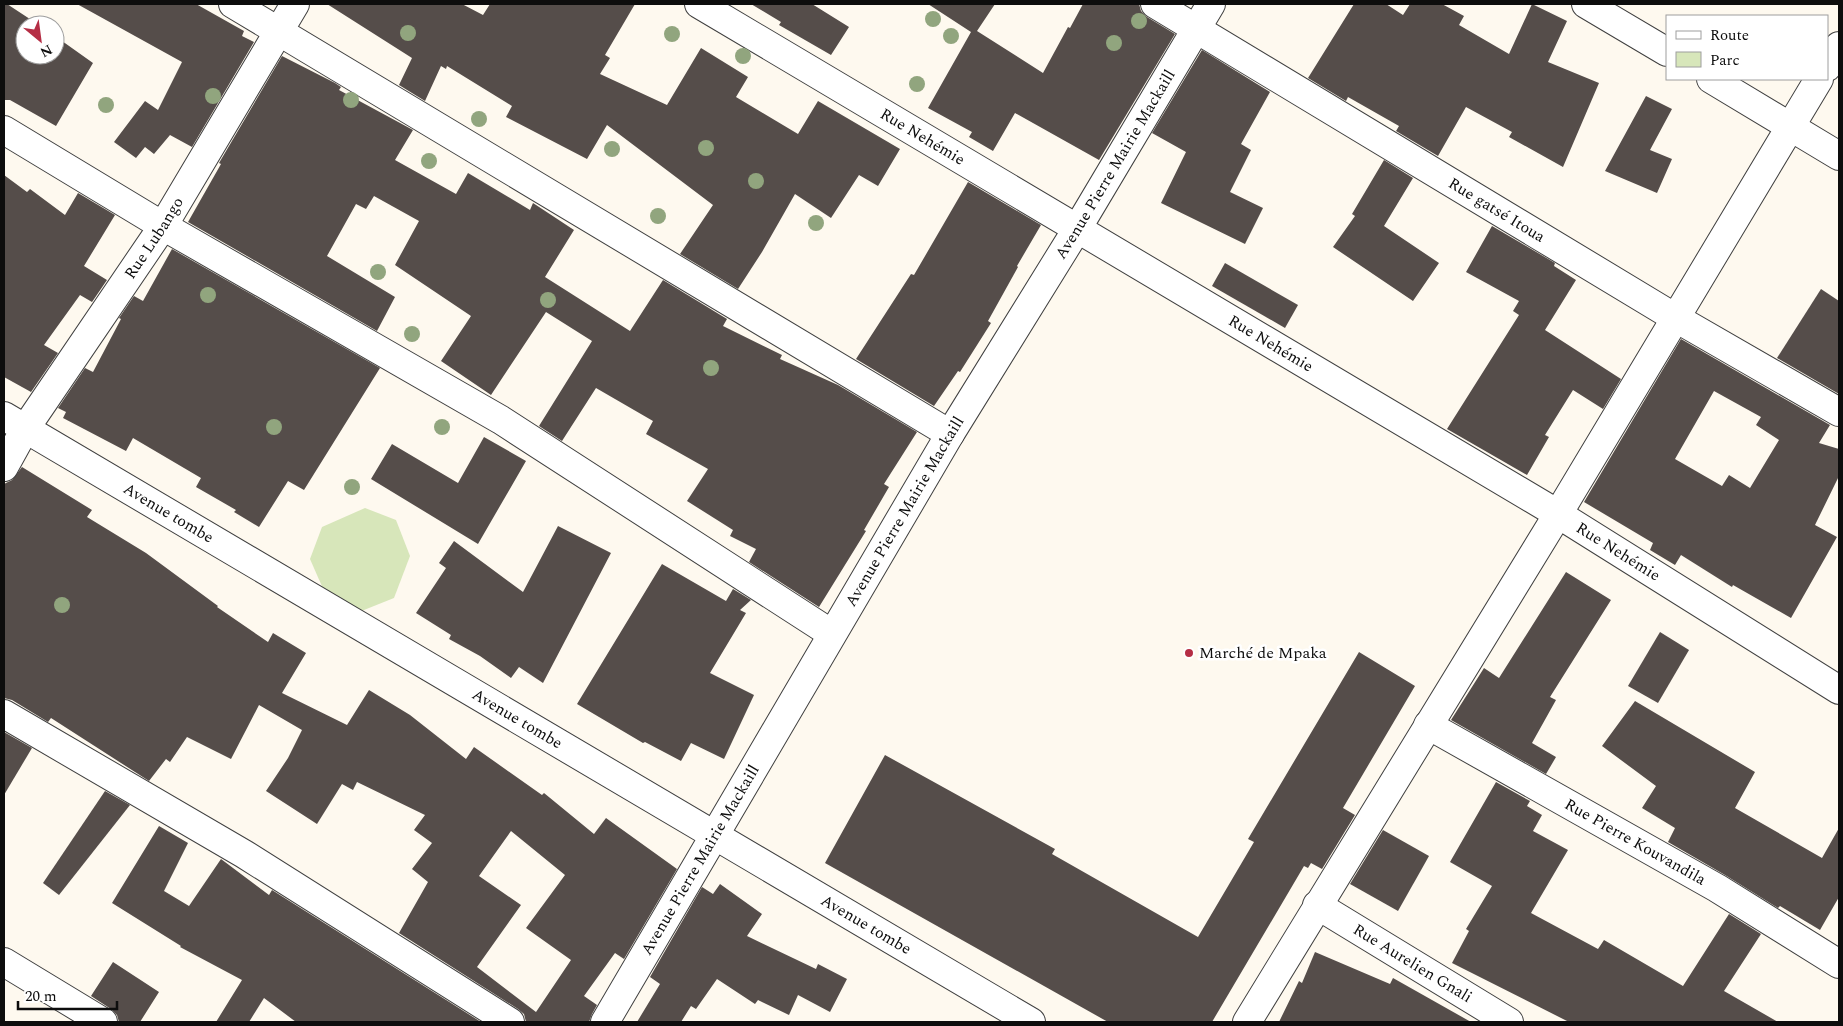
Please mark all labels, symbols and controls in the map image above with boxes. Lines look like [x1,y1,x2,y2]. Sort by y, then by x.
north arrow [15,15,65,65]
legend [1666,15,1828,80]
text: Route [1710,24,1749,47]
text: N [36,39,56,63]
text: Parc [1710,49,1740,72]
street label: Avenue Pierre Mairie Mackaill [1049,65,1181,264]
street label: Rue Nehémie [875,102,970,171]
street label: Rue gatsé Itoua [1444,172,1550,249]
street label: Rue Lubango [118,192,190,284]
street label: Rue Nehémie [1224,309,1318,378]
street label: Avenue Pierre Mairie Mackaill [839,412,970,611]
street label: Avenue tombe [119,477,218,549]
street label: Rue Nehémie [1571,516,1665,587]
place label: Marché de Mpaka [1199,641,1327,665]
marker: Marché de Mpaka [1183,647,1195,659]
street label: Avenue tombe [467,683,567,755]
street label: Avenue Pierre Mairie Mackaill [635,760,766,960]
street label: Rue Pierre Kouvandila [1560,792,1711,892]
street label: Avenue tombe [816,889,916,961]
street label: Rue Aurelien Gnali [1348,918,1477,1009]
scale bar [18,978,116,1010]
text: 20 m [25,985,57,1008]

